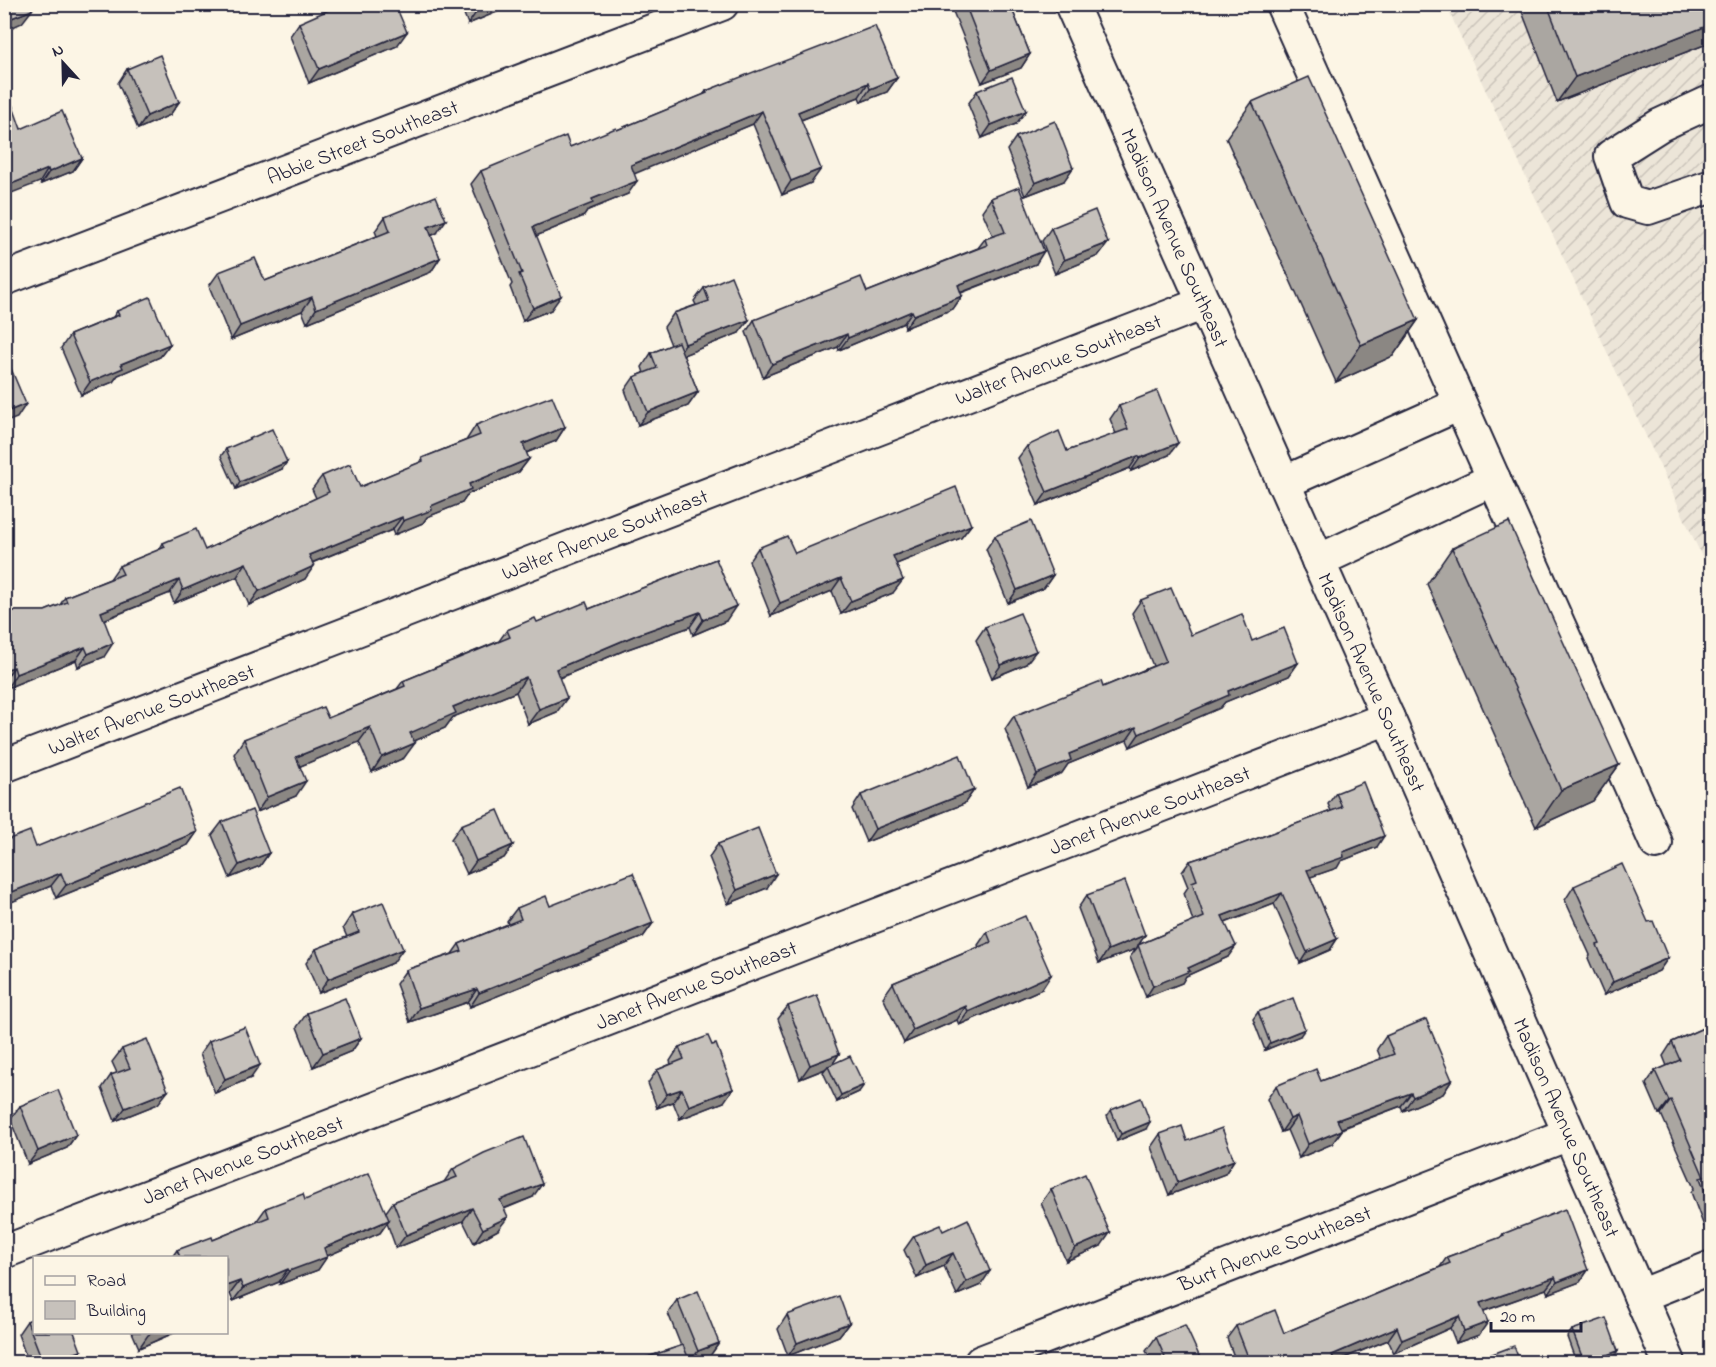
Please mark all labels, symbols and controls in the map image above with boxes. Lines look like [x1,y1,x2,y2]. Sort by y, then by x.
north arrow [33,33,93,93]
text: N [49,38,68,64]
street label: Abbie Street Southeast [263,93,464,194]
street label: Madison Avenue Southeast [1111,124,1235,353]
street label: Walter Avenue Southeast [951,308,1167,415]
street label: Walter Avenue Southeast [498,483,713,590]
street label: Madison Avenue Southeast [1308,569,1432,797]
street label: Walter Avenue Southeast [44,658,260,764]
street label: Janet Avenue Southeast [1045,759,1255,864]
street label: Janet Avenue Southeast [592,934,802,1039]
street label: Madison Avenue Southeast [1504,1014,1626,1243]
street label: Janet Avenue Southeast [138,1109,349,1214]
street label: Burt Avenue Southeast [1174,1199,1376,1301]
legend [33,1256,228,1334]
text: Road [87,1269,126,1295]
scale bar [1491,1295,1581,1333]
text: Building [86,1299,146,1326]
text: 20 m [1500,1305,1535,1331]

